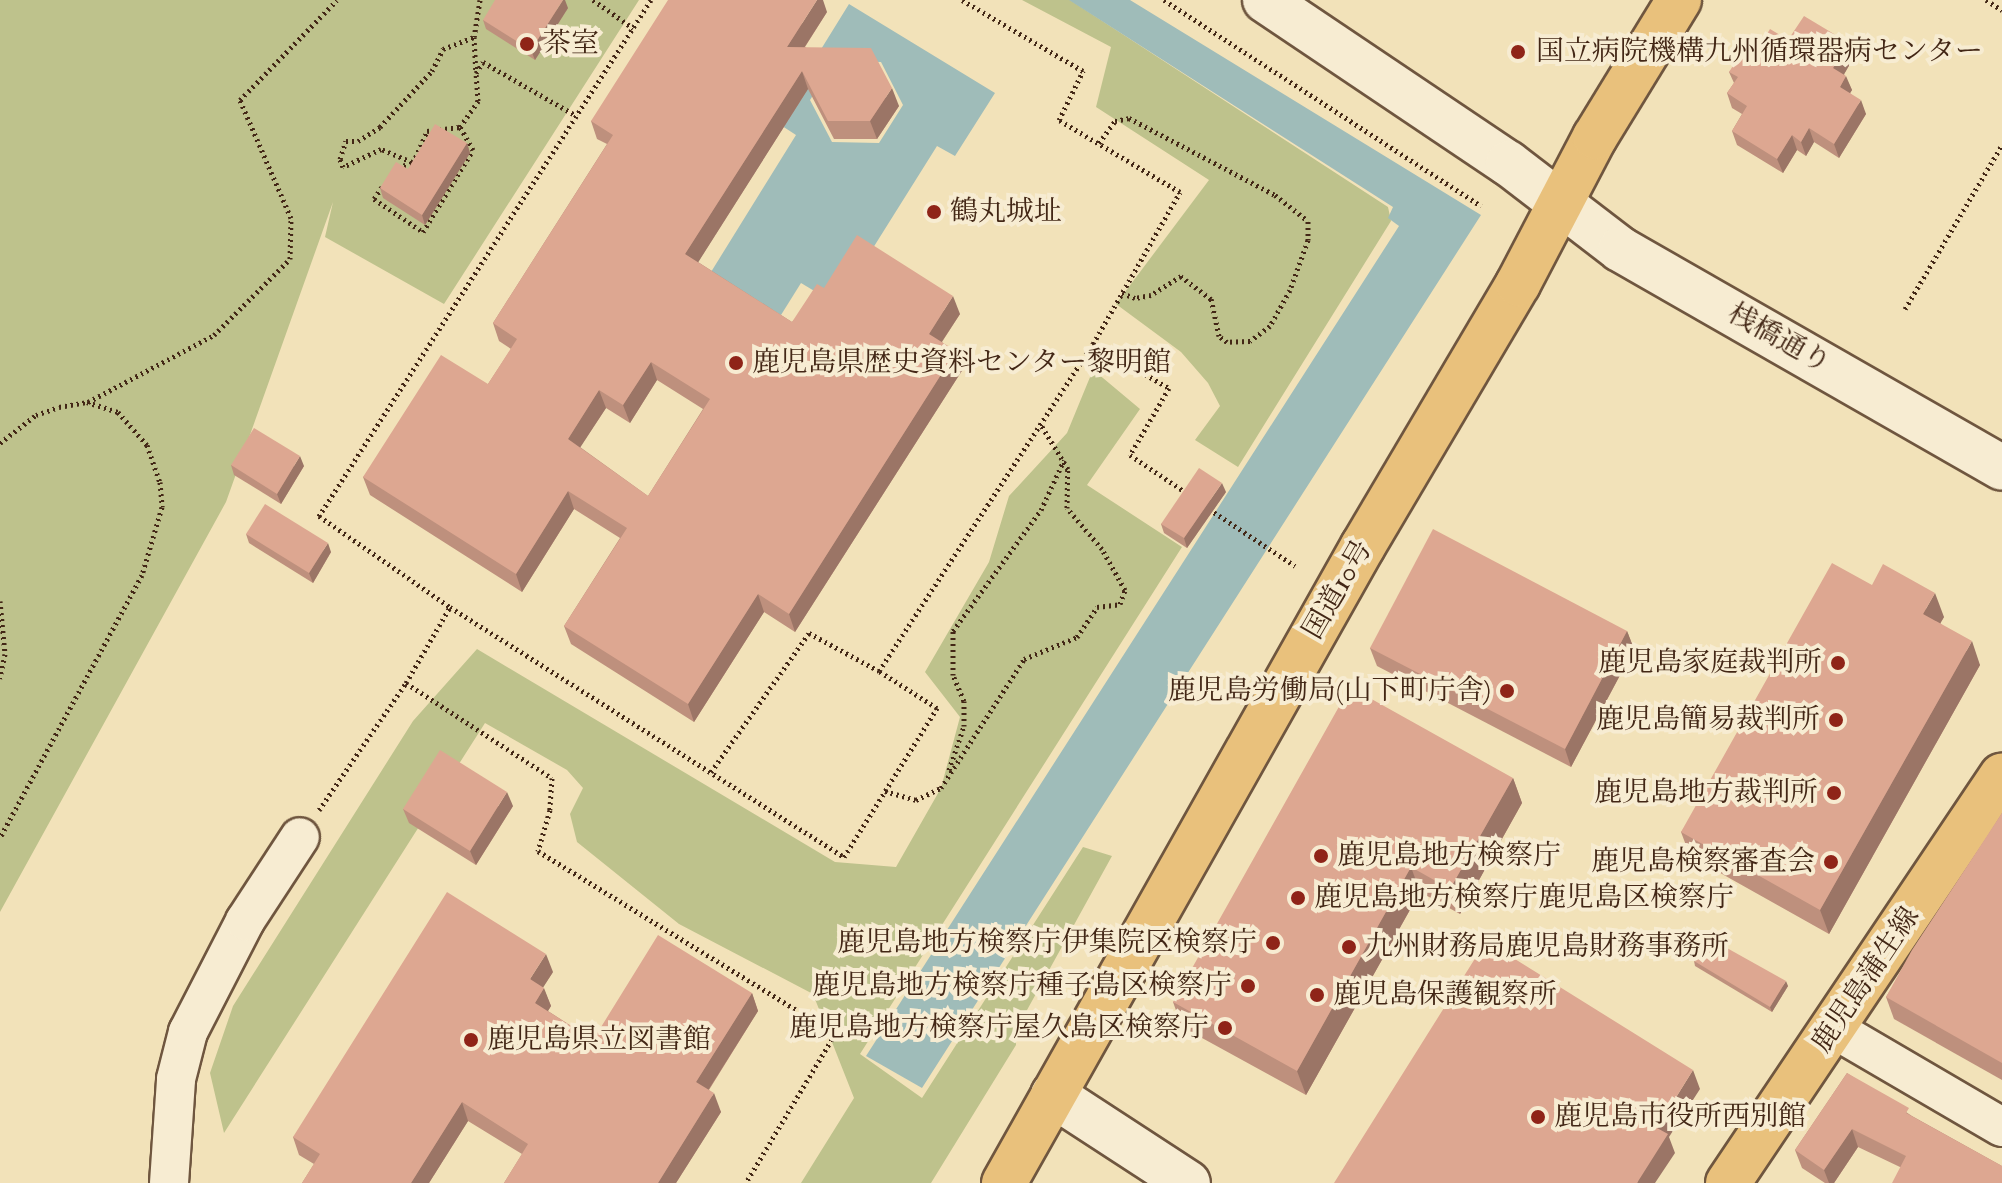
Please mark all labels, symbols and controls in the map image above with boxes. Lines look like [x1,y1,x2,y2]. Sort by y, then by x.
place label: 茶室 [543,27,599,61]
marker: 茶室 [518,35,536,53]
place label: 国立病院機構九州循環器病センター [1536,35,1984,69]
marker: 国立病院機構九州循環器病センター [1507,41,1529,63]
place label: 鶴丸城址 [950,195,1062,229]
marker: 鶴丸城址 [925,203,943,221]
street label: 桟橋通り [1722,297,1836,381]
place label: 鹿児島県歴史資料センター黎明館 [752,346,1172,380]
marker: 鹿児島県歴史資料センター黎明館 [727,354,745,372]
street label: 国道10号 [1296,535,1380,645]
place label: 鹿児島家庭裁判所 [1598,646,1822,680]
marker: 鹿児島家庭裁判所 [1829,654,1847,672]
place label: 鹿児島労働局(山下町庁舎) [1168,674,1491,708]
marker: 鹿児島労働局(山下町庁舎) [1498,682,1516,700]
place label: 鹿児島簡易裁判所 [1596,703,1820,737]
marker: 鹿児島簡易裁判所 [1827,711,1845,729]
place label: 鹿児島地方裁判所 [1594,776,1818,810]
marker: 鹿児島地方裁判所 [1825,784,1843,802]
place label: 鹿児島地方検察庁 [1337,839,1561,873]
place label: 鹿児島検察審査会 [1591,845,1815,879]
marker: 鹿児島地方検察庁 [1312,847,1330,865]
marker: 鹿児島検察審査会 [1822,853,1840,871]
place label: 鹿児島地方検察庁鹿児島区検察庁 [1314,881,1734,915]
marker: 鹿児島地方検察庁鹿児島区検察庁 [1289,889,1307,907]
street label: 鹿児島蒲生線 [1805,901,1927,1059]
place label: 鹿児島地方検察庁伊集院区検察庁 [837,926,1257,960]
place label: 九州財務局鹿児島財務事務所 [1365,930,1729,964]
marker: 鹿児島地方検察庁伊集院区検察庁 [1264,934,1282,952]
marker: 九州財務局鹿児島財務事務所 [1340,938,1358,956]
place label: 鹿児島地方検察庁種子島区検察庁 [812,969,1232,1003]
marker: 鹿児島地方検察庁種子島区検察庁 [1239,977,1257,995]
place label: 鹿児島保護観察所 [1333,978,1557,1012]
marker: 鹿児島保護観察所 [1308,986,1326,1004]
place label: 鹿児島地方検察庁屋久島区検察庁 [789,1011,1209,1045]
marker: 鹿児島地方検察庁屋久島区検察庁 [1216,1019,1234,1037]
place label: 鹿児島県立図書館 [487,1023,711,1057]
marker: 鹿児島県立図書館 [462,1031,480,1049]
place label: 鹿児島市役所西別館 [1554,1100,1806,1134]
marker: 鹿児島市役所西別館 [1529,1108,1547,1126]

